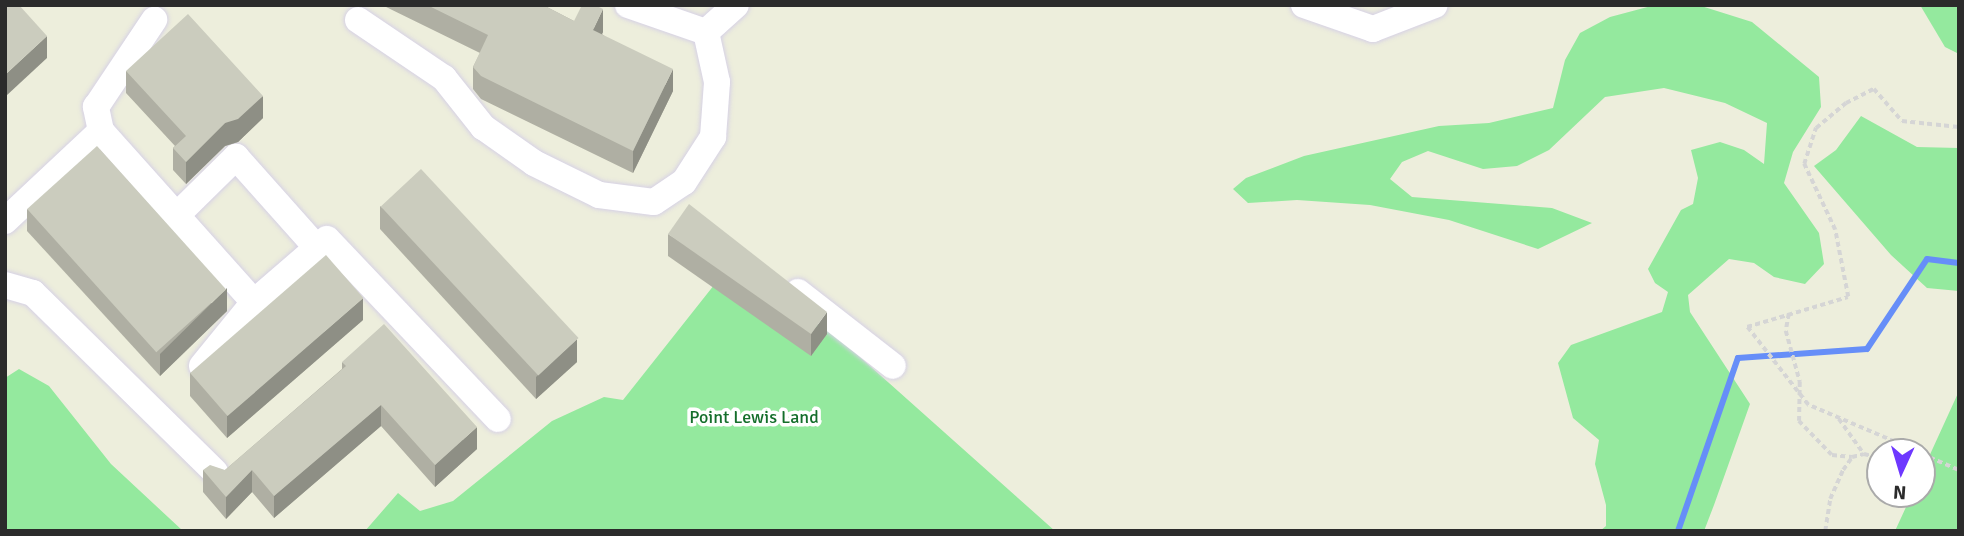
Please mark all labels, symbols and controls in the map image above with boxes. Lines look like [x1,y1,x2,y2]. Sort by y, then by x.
park label: Point Lewis Land [689,406,819,428]
north arrow [1866,438,1936,508]
text: N [1892,480,1907,504]

